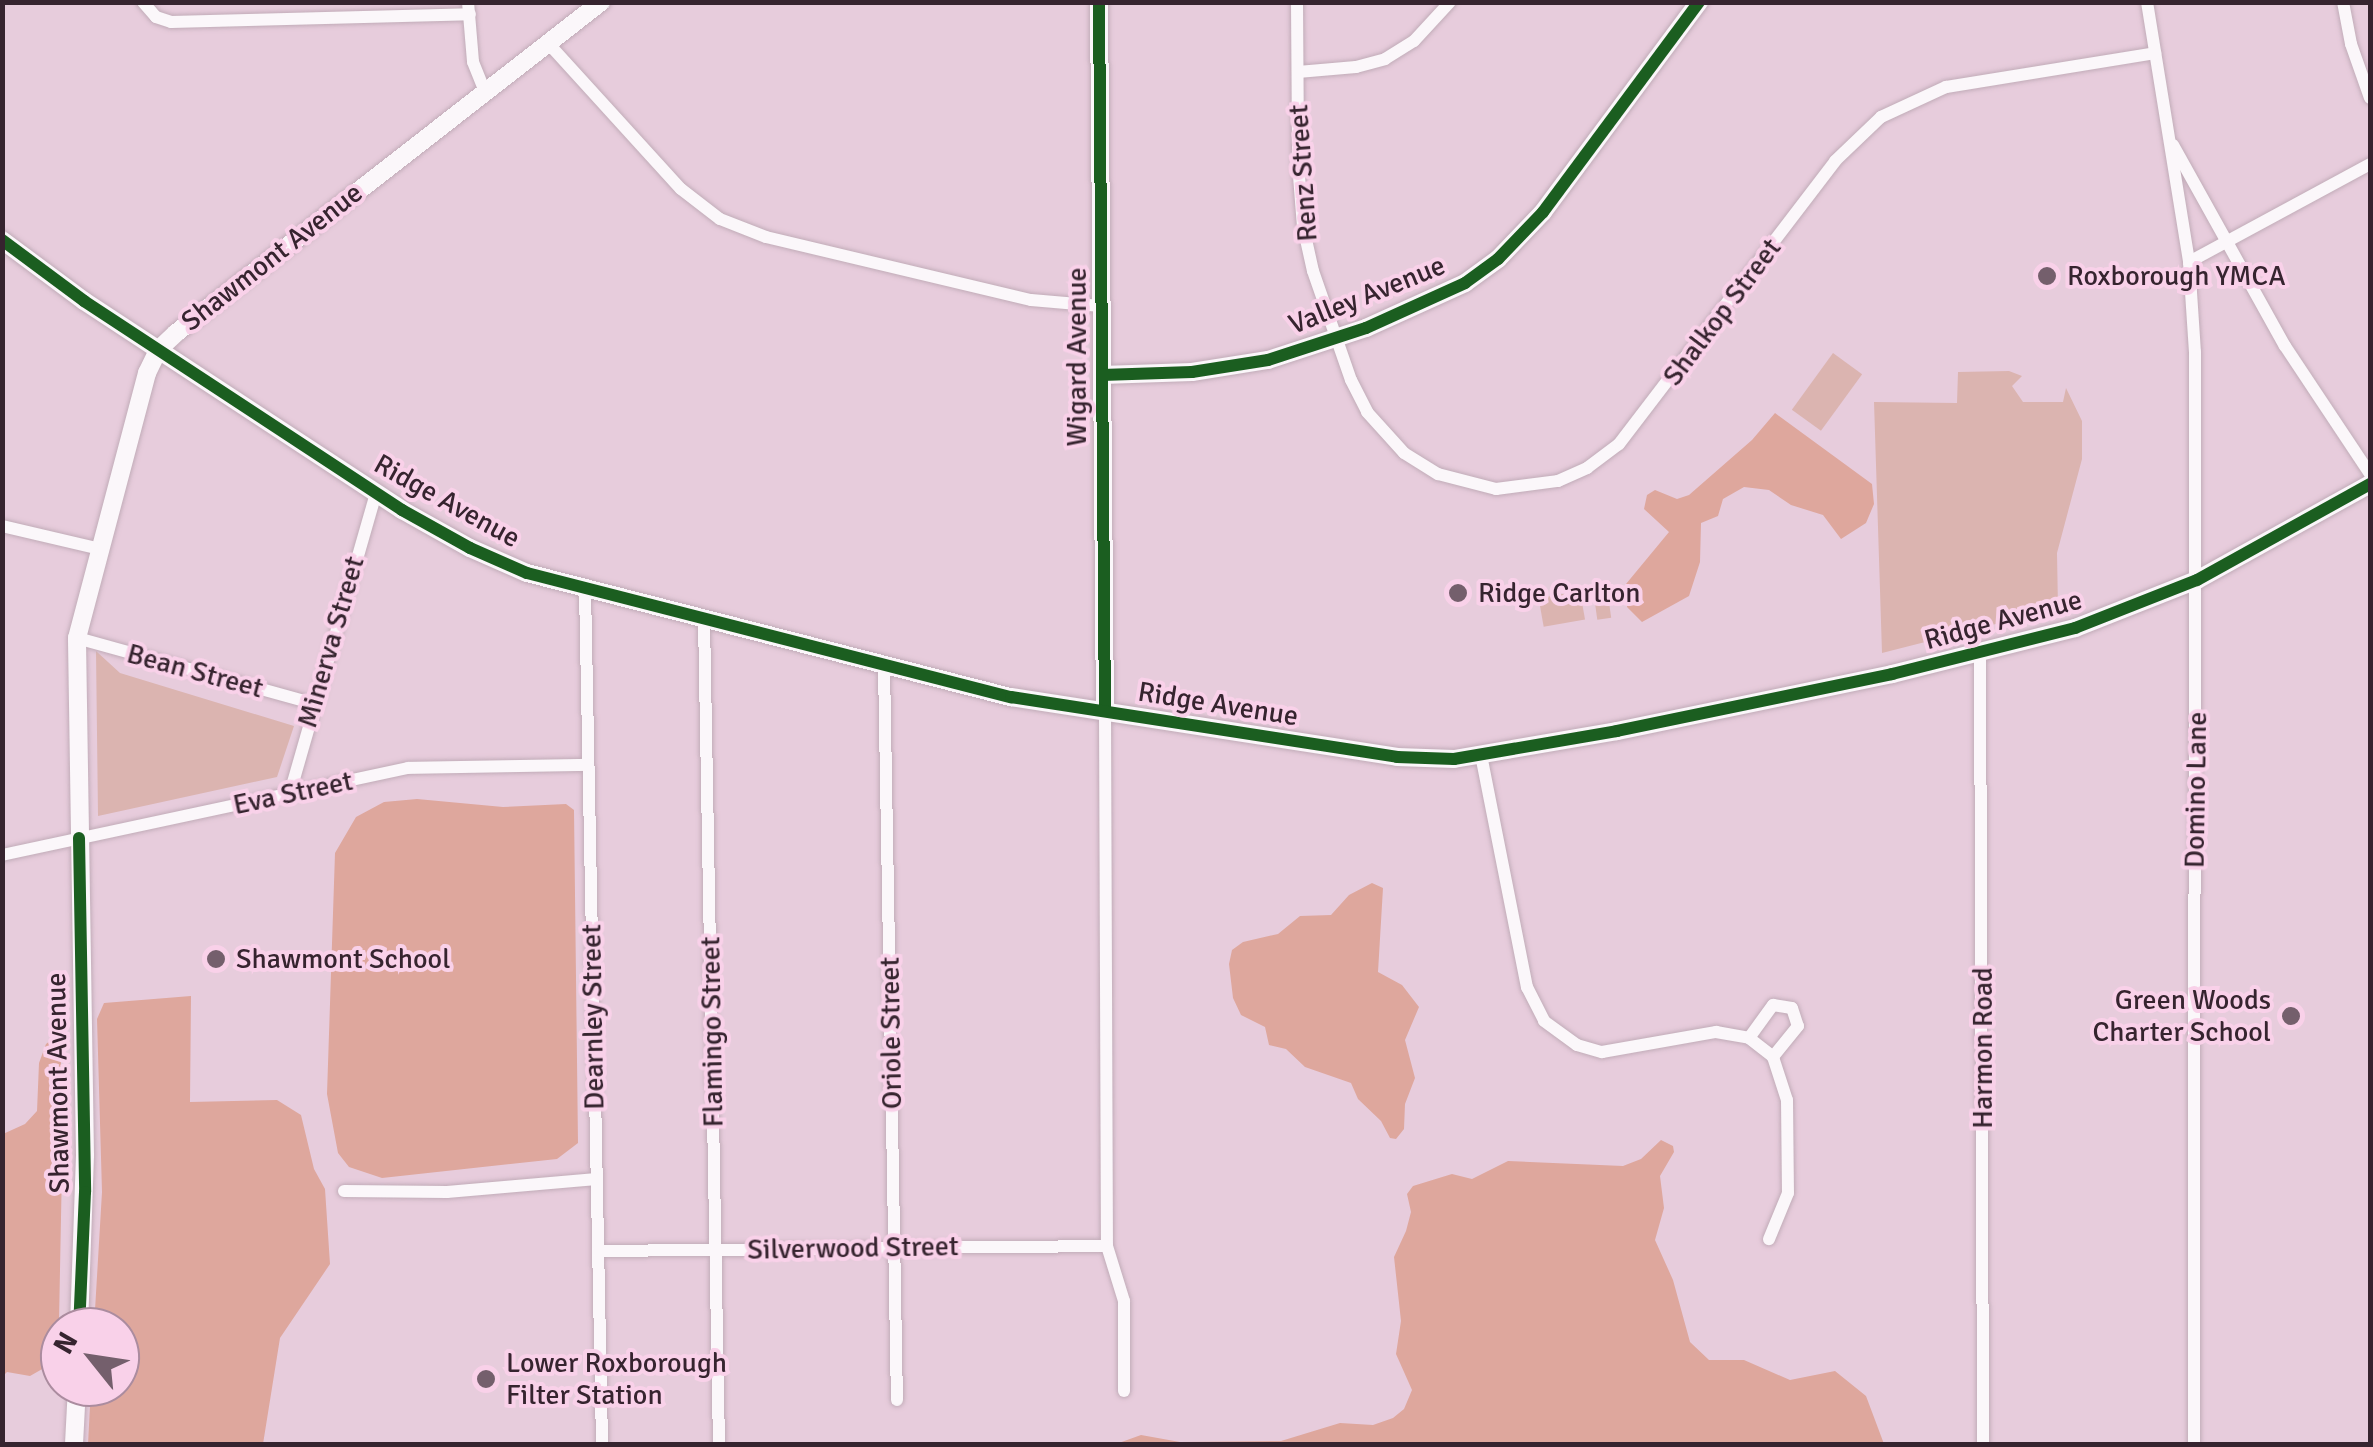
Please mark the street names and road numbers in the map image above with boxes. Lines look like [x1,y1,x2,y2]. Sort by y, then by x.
street label: Renz Street [1281,103,1325,243]
street label: Shawmont Avenue [175,176,369,338]
street label: Shalkop Street [1656,232,1788,392]
street label: Valley Avenue [1284,248,1450,342]
street label: Wigard Avenue [1060,268,1094,446]
street label: Ridge Avenue [368,447,526,555]
street label: Minerva Street [291,552,371,732]
street label: Ridge Avenue [1921,583,2085,657]
street label: Bean Street [123,637,267,705]
street label: Ridge Avenue [1135,675,1301,733]
street label: Domino Lane [2178,712,2214,868]
street label: Eva Street [230,764,356,822]
street label: Dearnley Street [575,924,611,1110]
street label: Flamingo Street [694,936,730,1128]
street label: Oriole Street [873,957,909,1109]
street label: Harmon Road [1966,967,2000,1129]
street label: Shawmont Avenue [39,972,77,1194]
street label: Silverwood Street [747,1229,959,1267]

